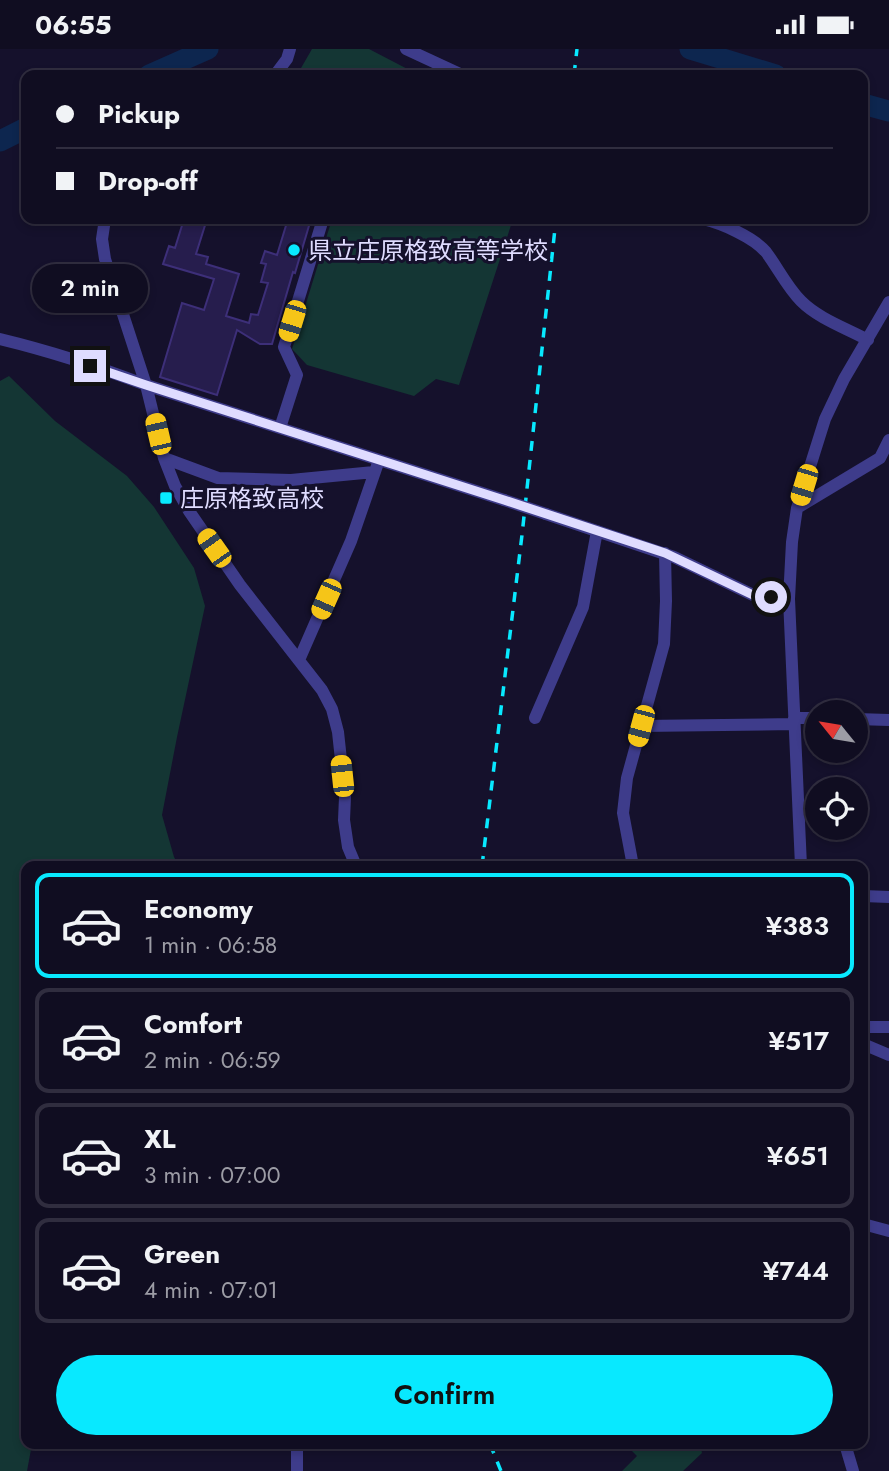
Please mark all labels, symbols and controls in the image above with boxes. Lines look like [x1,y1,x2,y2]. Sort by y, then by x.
text: 06:55 [35,6,112,44]
text: Pickup [98,95,180,133]
text: Drop-off [98,162,198,200]
place label: 県立庄原格致高等学校 [308,233,548,268]
marker: 県立庄原格致高等学校 [286,242,302,258]
callout: 2 min [32,265,148,313]
text: 2 min [60,271,120,305]
car [276,298,309,344]
route end [74,350,106,382]
car [144,411,173,457]
car [788,462,821,508]
place label: 庄原格致高校 [180,481,324,516]
marker: 庄原格致高校 [158,490,174,506]
car [194,525,235,571]
car [308,576,345,622]
route start [755,581,787,613]
north arrow [805,700,868,763]
map controls [805,700,868,840]
car [626,703,657,749]
car [330,754,355,798]
button: locate [805,777,868,840]
text: Economy [144,890,253,928]
icon: car [60,894,123,957]
text: ¥383 [766,907,829,945]
text: 1 min · 06:58 [144,928,277,962]
text: Comfort [144,1005,242,1043]
icon: car [60,1009,123,1072]
text: ¥517 [768,1022,829,1060]
text: 2 min · 06:59 [144,1043,281,1077]
text: XL [144,1120,176,1158]
icon: car [60,1124,123,1187]
text: ¥651 [767,1137,829,1175]
text: 3 min · 07:00 [144,1158,281,1192]
text: Green [144,1235,220,1273]
icon: car [60,1239,123,1302]
text: ¥744 [763,1252,829,1290]
text: 4 min · 07:01 [144,1273,278,1307]
button: Confirm [56,1355,833,1435]

